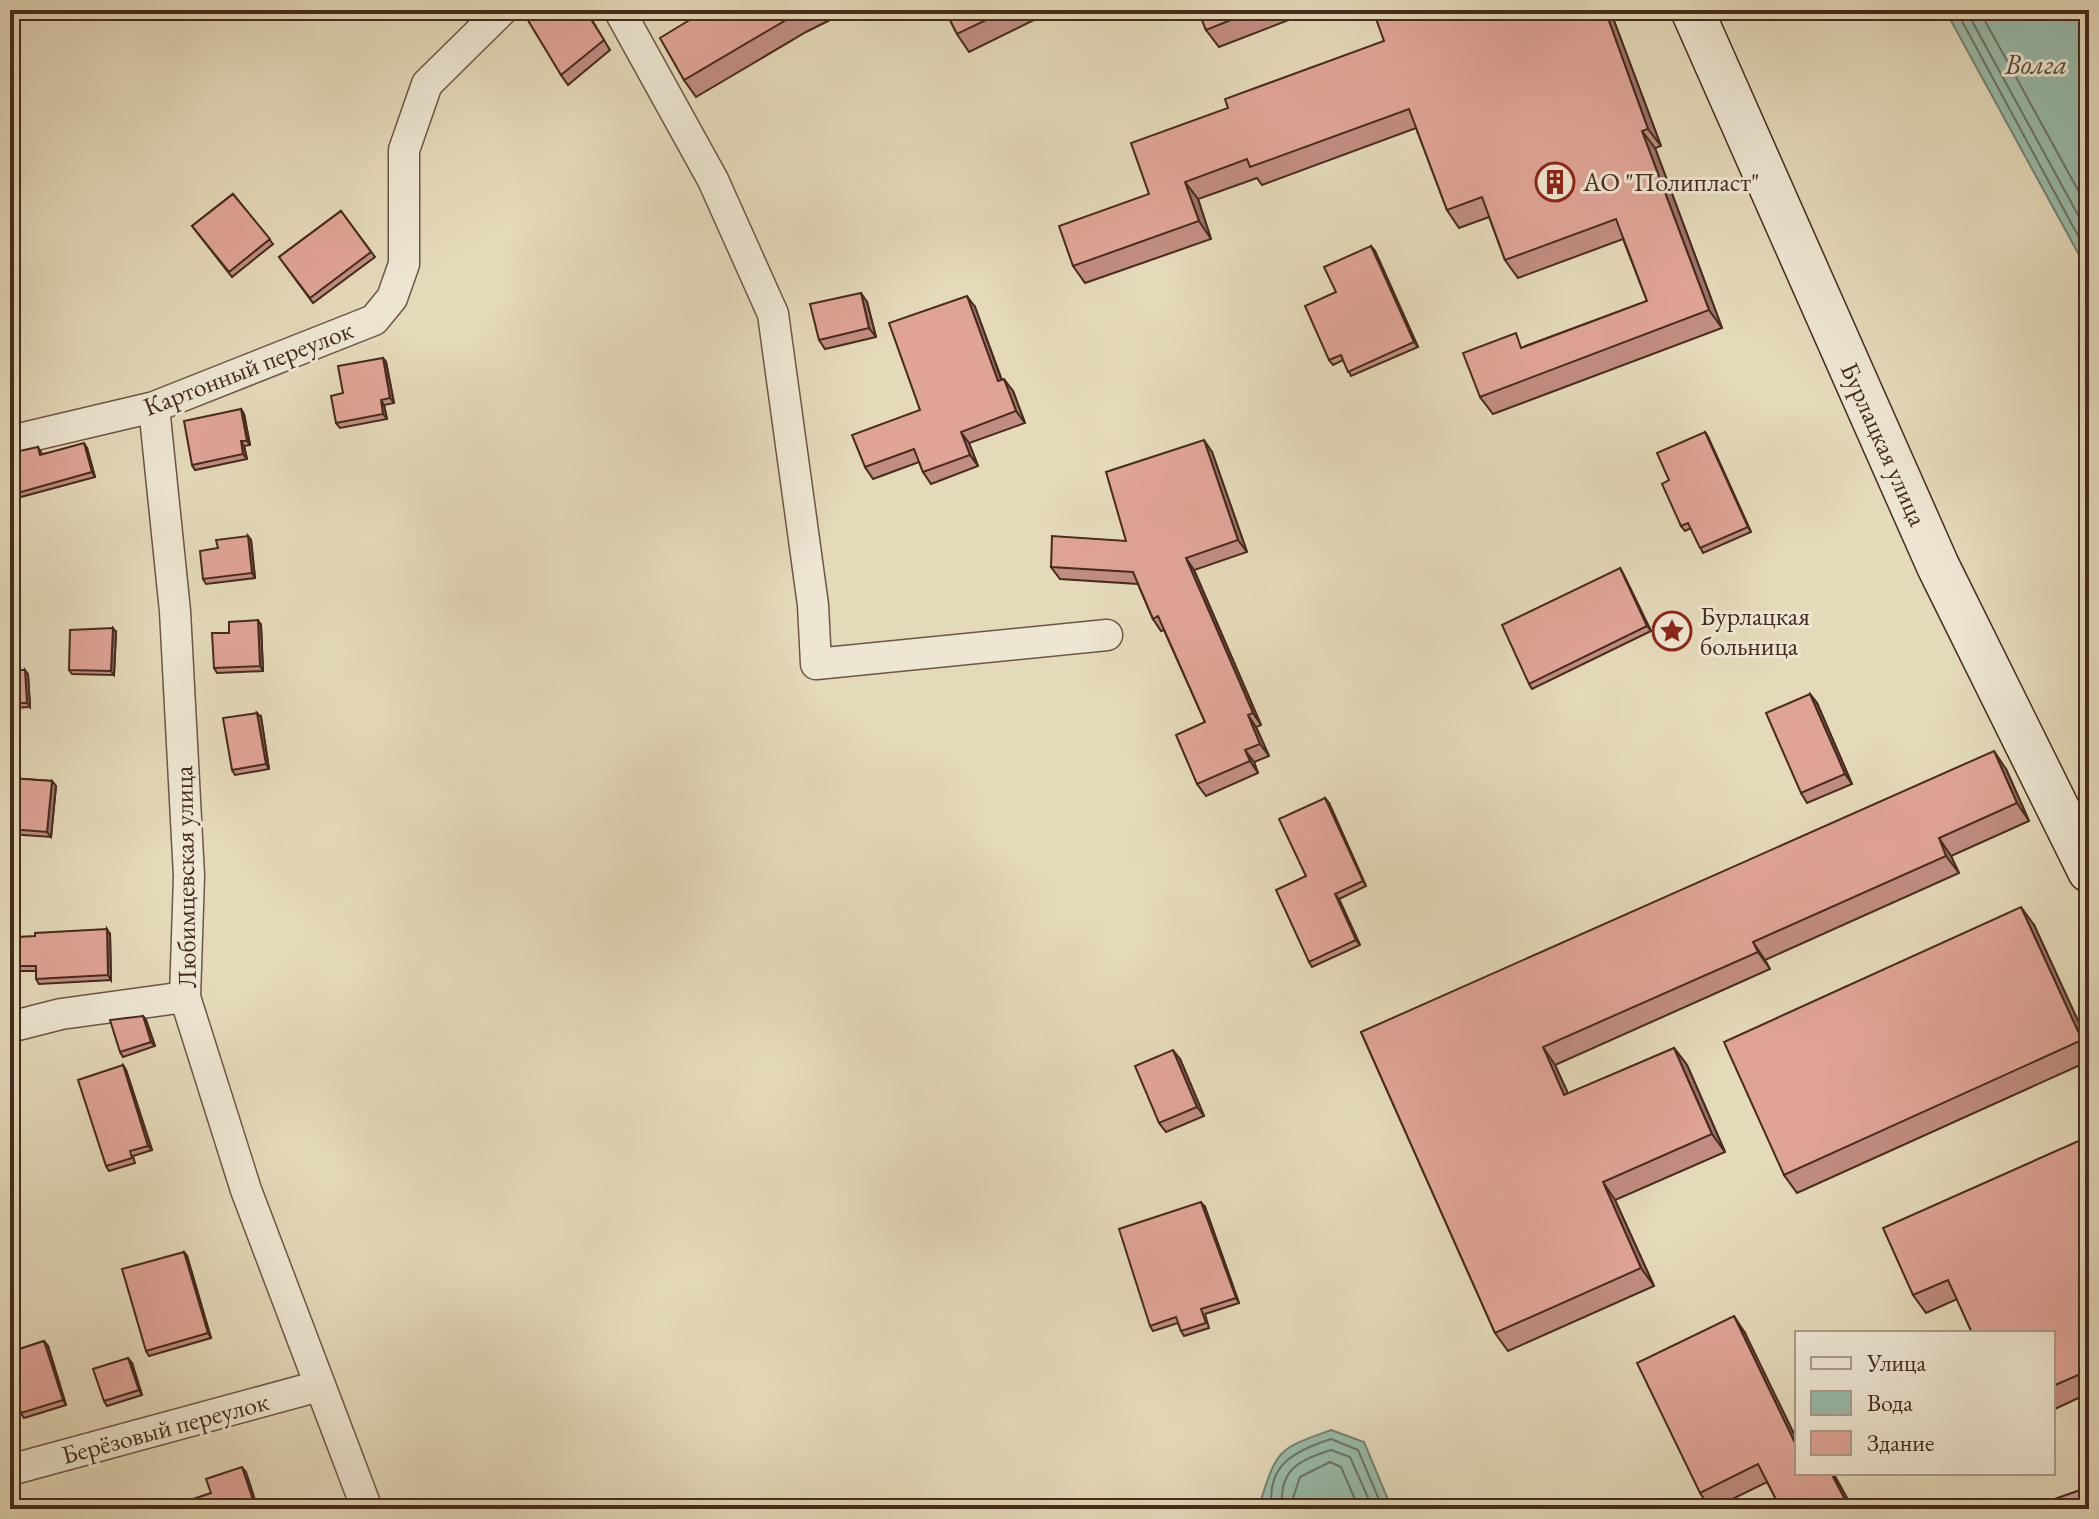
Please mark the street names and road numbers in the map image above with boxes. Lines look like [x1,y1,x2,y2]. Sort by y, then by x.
street label: Картонный переулок [138,312,358,424]
street label: Бурлацкая улица [1833,357,1936,532]
street label: Любимцевская улица [166,765,204,989]
street label: Берёзовый переулок [58,1384,273,1472]

